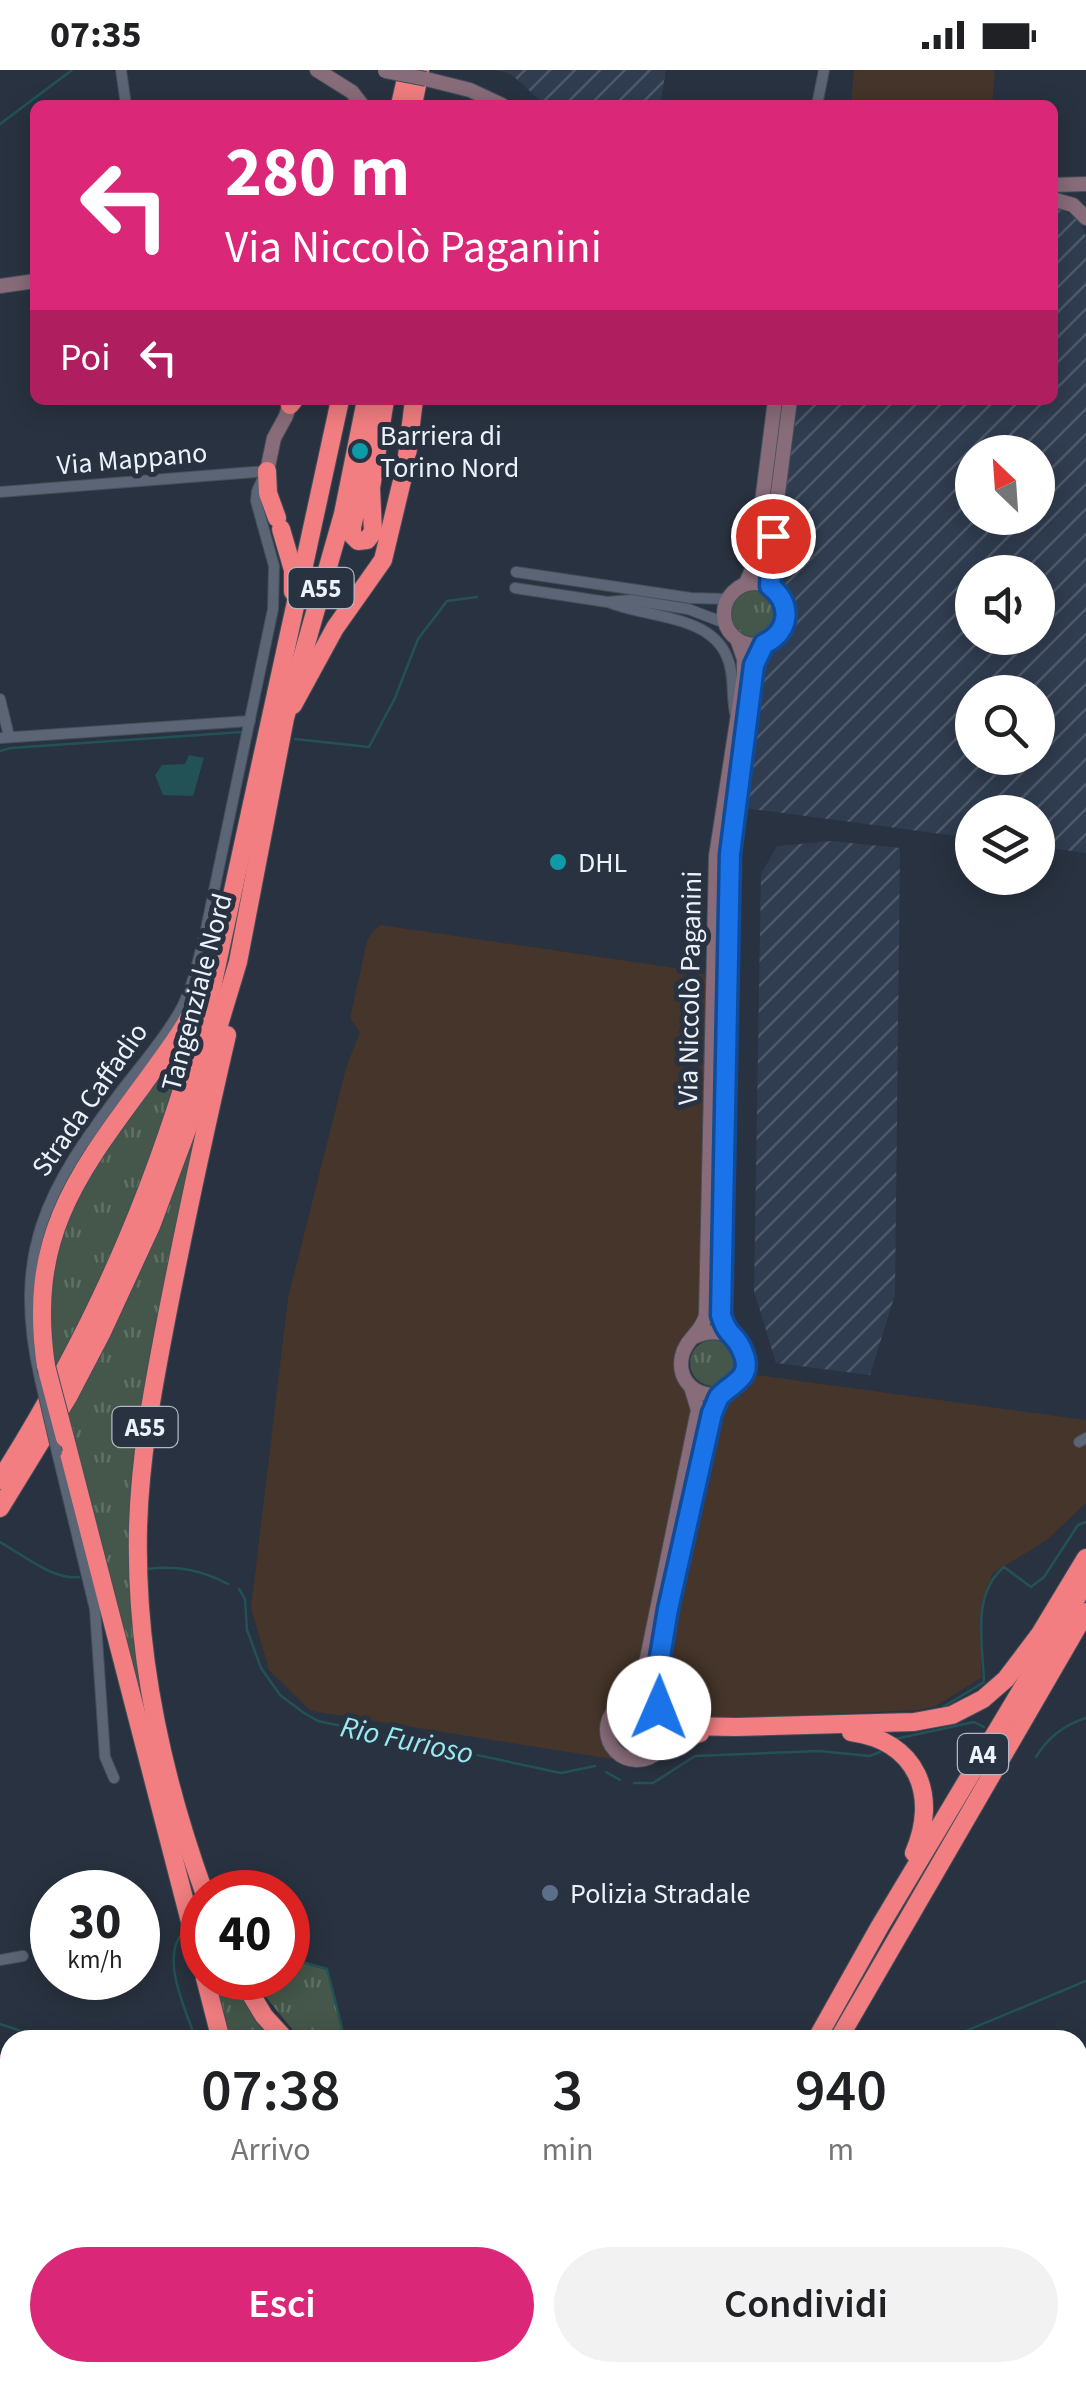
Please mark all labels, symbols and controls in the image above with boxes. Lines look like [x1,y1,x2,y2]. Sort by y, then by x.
text: 07:35 [50,8,142,62]
text: 280 m [225,123,410,223]
icon: left [60,140,190,270]
text: Via Niccolò Paganini [225,216,602,280]
icon: left [131,330,186,385]
text: Poi [60,331,111,385]
place label: Barriera di Torino Nord [380,416,519,488]
street label: Via Mappano [55,433,209,485]
north arrow [955,435,1055,535]
map controls [955,435,1055,895]
marker: Barriera di Torino Nord [349,440,371,462]
pin [731,494,816,579]
icon: arrive [746,509,801,564]
button: sound [955,555,1055,655]
road number: A55 [288,568,354,608]
button: search [955,675,1055,775]
button: layers [955,795,1055,895]
place label: DHL [578,843,627,883]
marker: DHL [547,851,569,873]
street label: Via Niccolò Paganini [668,870,712,1106]
street label: Tangenziale Nord [151,889,243,1096]
street label: Strada Caffadio [22,1015,158,1185]
road number: A55 [112,1407,178,1447]
position arrow [607,1656,711,1760]
water label: Rio Furioso [336,1705,477,1776]
road number: A4 [958,1734,1008,1774]
speed limit sign: 40 [180,1870,310,2000]
place label: Polizia Stradale [570,1874,751,1914]
marker: Polizia Stradale [539,1882,561,1904]
text: 30 [69,1887,121,1958]
text: km/h [67,1942,123,1978]
text: 07:38 [201,2049,341,2134]
text: 3 [552,2049,583,2134]
text: 940 [795,2049,887,2134]
text: Arrivo [231,2127,311,2173]
text: min [542,2127,594,2173]
text: m [828,2127,854,2173]
button: Esci [30,2247,534,2362]
button: Condividi [554,2247,1058,2362]

